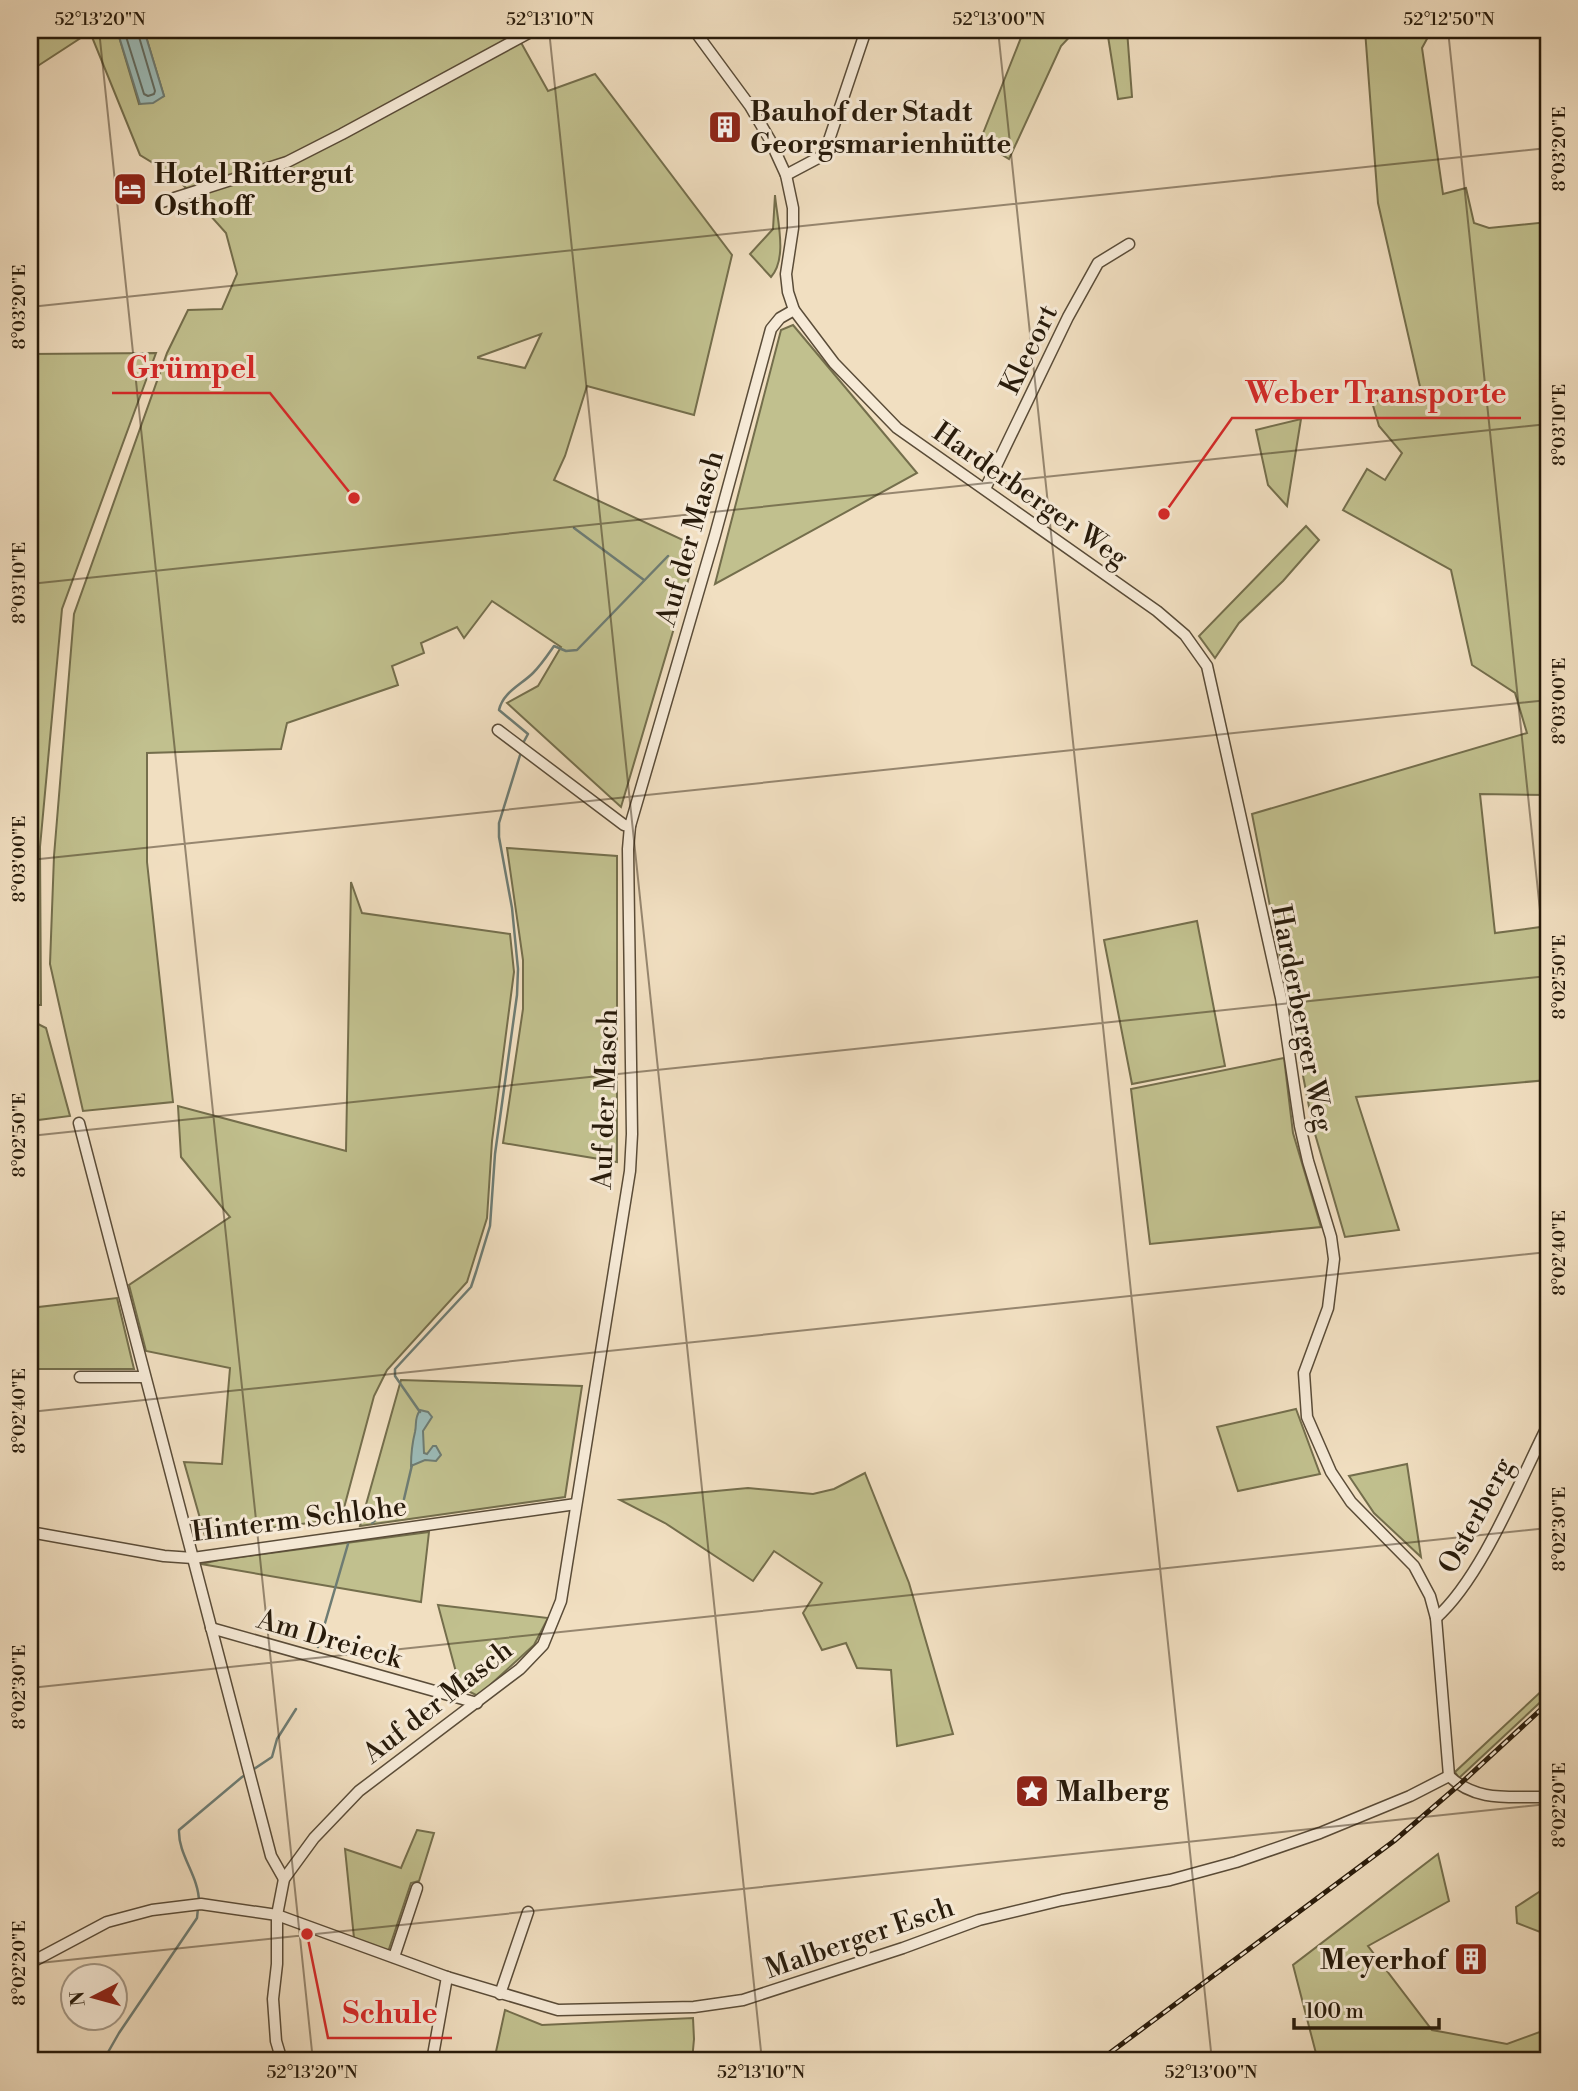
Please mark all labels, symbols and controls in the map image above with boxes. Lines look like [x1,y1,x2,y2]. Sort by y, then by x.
text: 52°13'20"N [54,8,146,31]
text: 52°13'10"N [506,8,595,31]
text: 52°13'00"N [953,8,1046,31]
text: 52°12'50"N [1403,8,1495,31]
place label: Bauhof der Stadt Georgsmarienhütte [750,95,1011,162]
text: 8°03'20"E [1548,106,1571,192]
building icon: Bauhof der Stadt Georgsmarienhütte [706,108,744,146]
place label: Hotel Rittergut Osthoff [154,157,354,224]
hotel icon: Hotel Rittergut Osthoff [111,170,149,208]
text: 8°03'20"E [8,264,31,350]
street label: Kleeort [993,299,1066,400]
callout: Grümpel [112,342,270,393]
text: Grümpel [126,350,256,388]
callout: Weber Transporte [1232,367,1521,418]
text: Weber Transporte [1244,375,1507,413]
text: 8°03'10"E [1548,384,1571,466]
street label: Harderberger Weg [926,415,1135,576]
street label: Auf der Masch [648,447,732,631]
text: 8°03'10"E [8,542,31,624]
text: 8°03'00"E [1548,658,1571,744]
text: 8°03'00"E [8,816,31,902]
street label: Harderberger Weg [1262,902,1341,1135]
text: 8°02'50"E [1548,935,1571,1019]
street label: Auf der Masch [585,1008,626,1191]
text: 8°02'50"E [8,1093,31,1177]
text: 8°02'40"E [1548,1210,1571,1296]
text: 8°02'40"E [8,1368,31,1454]
street label: Osterberg [1431,1451,1522,1580]
text: 8°02'30"E [1548,1487,1571,1571]
street label: Hinterm Schlohe [190,1489,409,1550]
street label: Am Dreieck [252,1602,408,1677]
street label: Auf der Masch [355,1633,520,1772]
text: 8°02'30"E [8,1645,31,1729]
text: 8°02'20"E [1548,1762,1571,1848]
place icon: Malberg [1013,1772,1051,1810]
place label: Malberg [1056,1775,1170,1810]
street label: Malberger Esch [760,1890,959,1987]
text: 8°02'20"E [8,1920,31,2006]
building icon: Meyerhof [1452,1940,1490,1978]
place label: Meyerhof [1320,1943,1449,1978]
north arrow [60,1962,130,2032]
scale bar [1294,1986,1440,2030]
callout: Schule [328,1987,452,2038]
text: N [65,1990,91,2007]
text: Schule [342,1995,438,2033]
text: 100 m [1305,1999,1364,2025]
text: 52°13'20"N [266,2061,358,2084]
text: 52°13'10"N [717,2061,806,2084]
text: 52°13'00"N [1165,2061,1258,2084]

